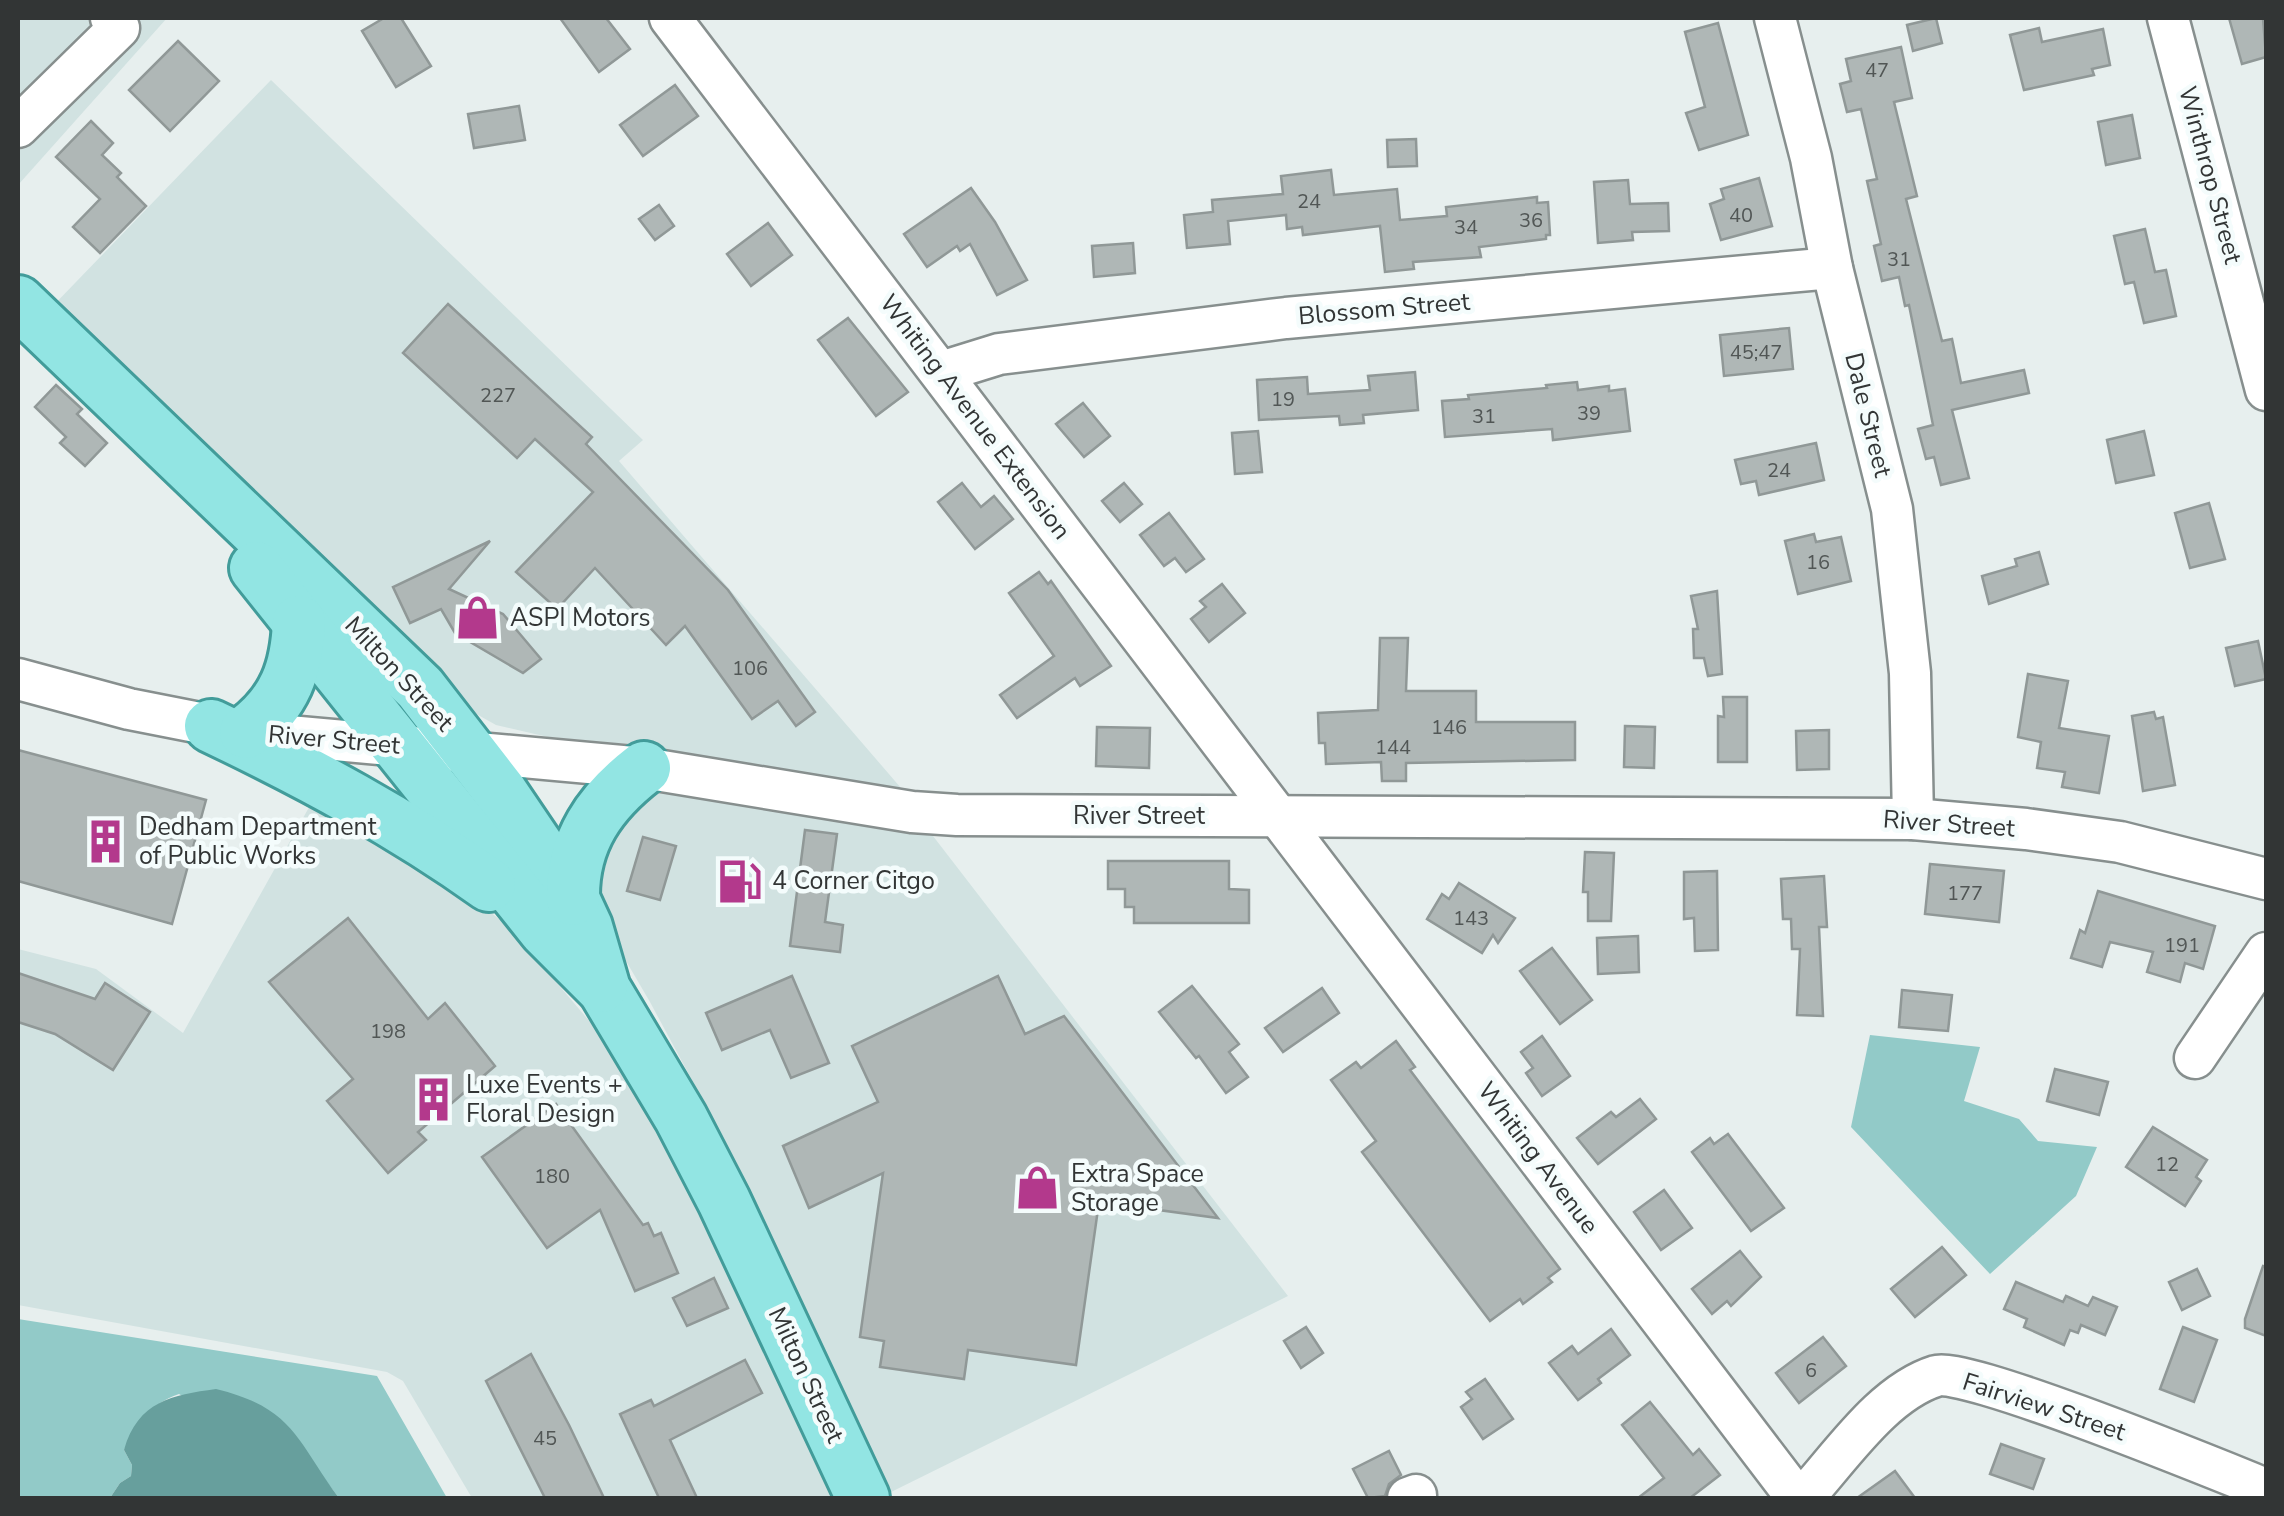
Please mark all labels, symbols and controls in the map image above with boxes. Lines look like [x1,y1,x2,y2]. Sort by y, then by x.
house number: 47 [1865,57,1889,84]
street label: Winthrop Street [2170,83,2250,268]
house number: 24 [1297,188,1321,215]
house number: 40 [1729,202,1753,229]
house number: 36 [1519,207,1543,234]
house number: 34 [1454,214,1478,241]
house number: 31 [1887,246,1911,273]
street label: Blossom Street [1297,285,1471,333]
street label: Whiting Avenue Extension [872,288,1078,546]
house number: 45;47 [1730,339,1782,366]
street label: Dale Street [1836,349,1900,481]
house number: 227 [480,382,516,409]
house number: 19 [1271,386,1295,413]
house number: 39 [1577,400,1601,427]
house number: 31 [1472,403,1496,430]
house number: 24 [1767,457,1791,484]
house number: 16 [1806,549,1830,576]
shop icon: ASPI Motors [453,594,501,642]
place label: ASPI Motors [510,601,651,635]
street label: Milton Street [337,609,461,739]
house number: 106 [732,655,768,682]
house number: 146 [1431,714,1467,741]
street label: River Street [267,717,402,763]
house number: 144 [1375,734,1411,761]
street label: River Street [1073,799,1205,833]
street label: River Street [1882,802,2016,846]
place label: Dedham Department of Public Works [139,810,377,873]
building icon: Dedham Department of Public Works [82,817,130,865]
fuel station icon: 4 Corner Citgo [715,857,763,905]
place label: 4 Corner Citgo [772,864,935,898]
house number: 177 [1947,880,1983,907]
house number: 143 [1453,905,1489,932]
house number: 191 [2164,932,2200,959]
house number: 198 [370,1018,406,1045]
place label: Luxe Events + Floral Design [466,1068,623,1131]
building icon: Luxe Events + Floral Design [409,1075,457,1123]
street label: Whiting Avenue [1470,1075,1606,1241]
house number: 12 [2155,1151,2179,1178]
place label: Extra Space Storage [1071,1157,1204,1220]
house number: 180 [534,1163,570,1190]
shop icon: Extra Space Storage [1014,1164,1062,1212]
street label: Milton Street [760,1302,852,1448]
house number: 6 [1805,1357,1817,1384]
street label: Fairview Street [1958,1365,2130,1449]
house number: 45 [533,1425,557,1452]

